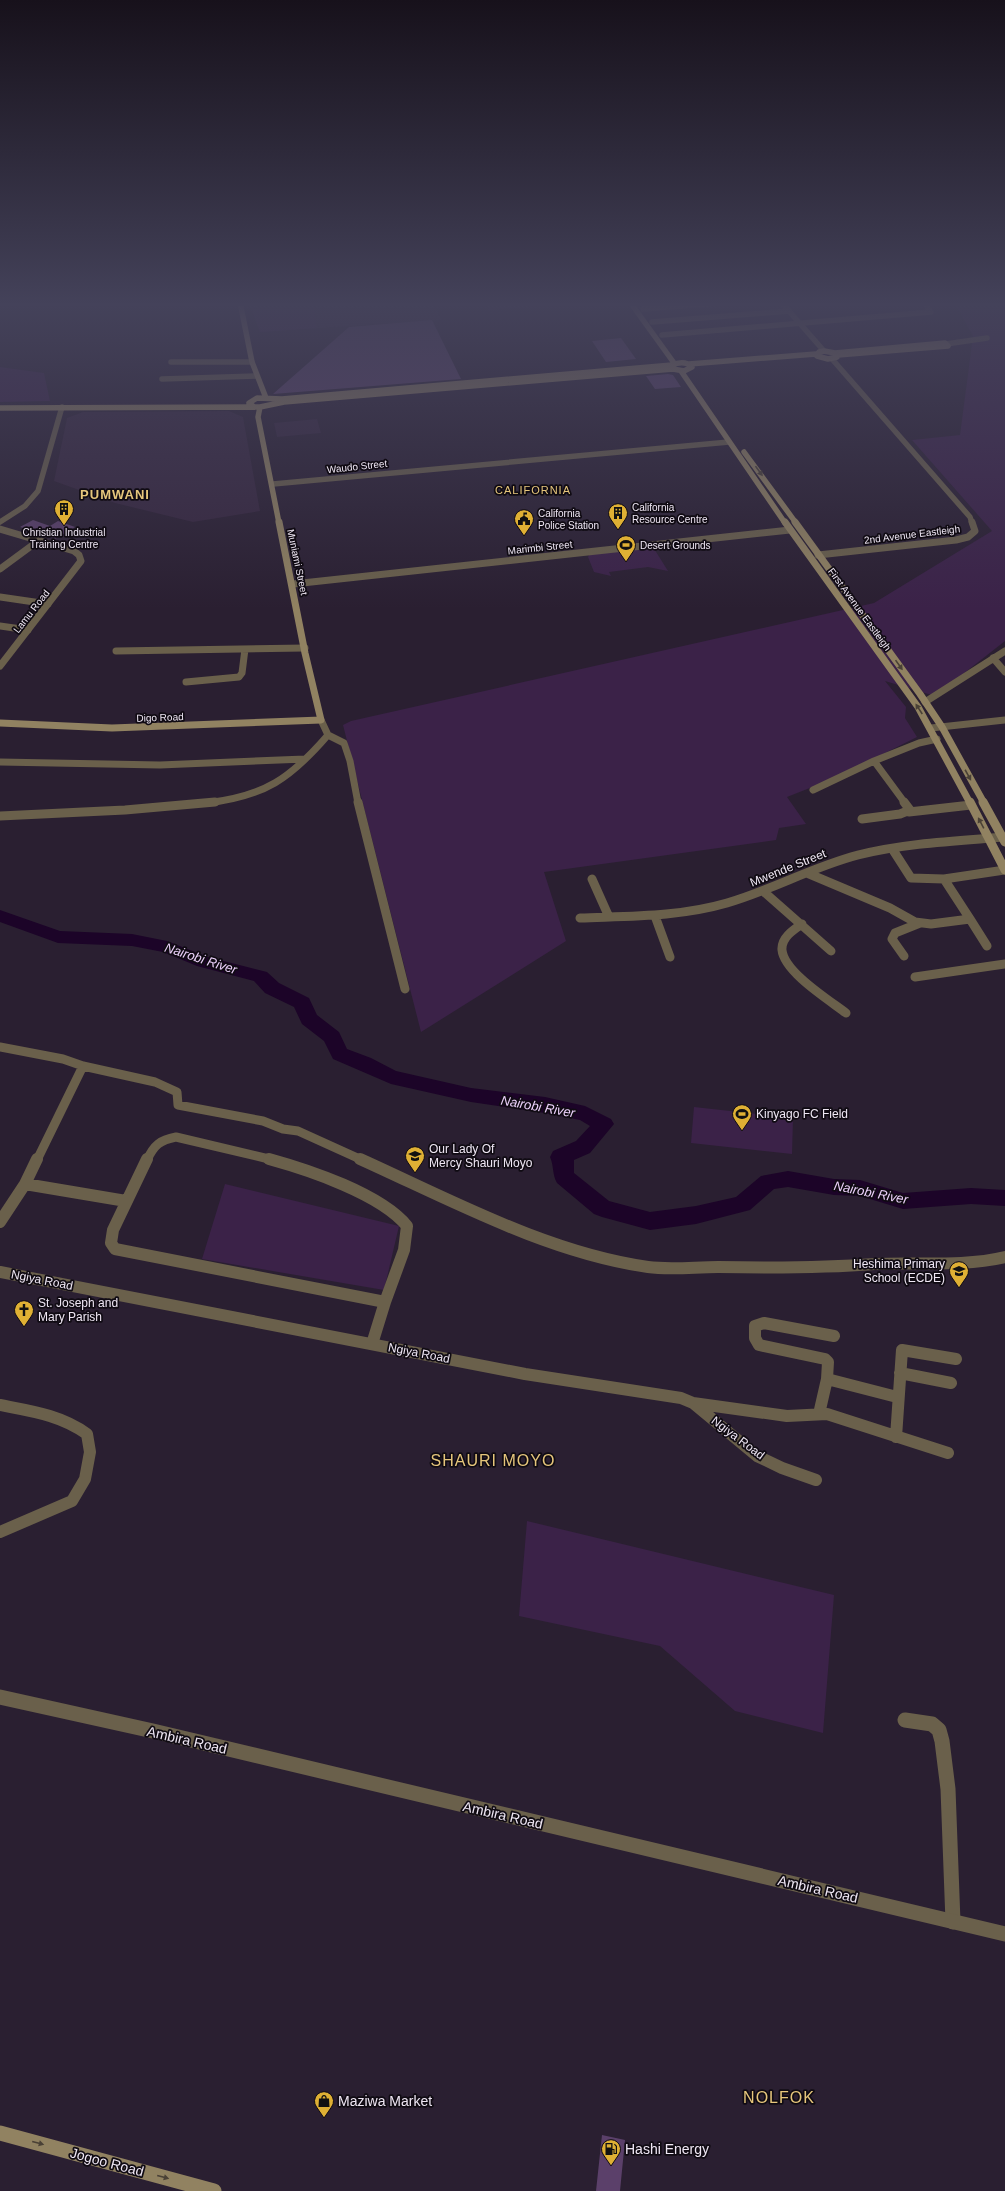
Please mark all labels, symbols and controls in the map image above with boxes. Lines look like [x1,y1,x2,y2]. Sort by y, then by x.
street label: Waudo Street [326,458,388,475]
one-way arrow [754,466,763,477]
district label: CALIFORNIA [495,484,571,496]
district label: PUMWANI [80,487,150,502]
building icon: Christian Industrial Training Centre [53,498,75,526]
building icon: California Resource Centre [607,502,629,530]
place label: California Resource Centre [632,502,708,525]
public building icon: California Police Station [513,508,535,536]
place label: California Police Station [538,508,599,531]
street label: 2nd Avenue Eastleigh [863,523,961,546]
place label: Christian Industrial Training Centre [23,527,105,550]
street label: Muniami Street [285,528,310,596]
sports icon: Desert Grounds [615,534,637,562]
street label: Marimbi Street [507,539,573,556]
place label: Desert Grounds [640,540,711,551]
street label: First Avenue Eastleigh [826,566,893,653]
street label: Lamu Road [11,588,52,635]
one-way arrow [895,659,903,670]
one-way arrow [915,703,922,715]
street label: Digo Road [136,711,184,724]
one-way arrow [965,769,972,781]
one-way arrow [978,817,984,829]
street label: Mwende Street [748,846,829,890]
water label: Nairobi River [163,940,240,977]
water label: Nairobi River [500,1093,577,1121]
sports icon: Kinyago FC Field [731,1103,753,1131]
place label: Kinyago FC Field [756,1107,848,1121]
place label: Our Lady Of Mercy Shauri Moyo [429,1142,533,1170]
school or university icon: Our Lady Of Mercy Shauri Moyo [404,1145,426,1173]
water label: Nairobi River [833,1178,910,1207]
place label: Heshima Primary School (ECDE) [853,1257,945,1285]
school or university icon: Heshima Primary School (ECDE) [948,1260,970,1288]
street label: Ngiya Road [10,1267,74,1293]
place label: St. Joseph and Mary Parish [38,1296,118,1324]
church icon: St. Joseph and Mary Parish [13,1299,35,1327]
street label: Ngiya Road [387,1340,451,1366]
street label: Ngiya Road [709,1414,767,1462]
district label: SHAURI MOYO [431,1452,555,1469]
street label: Ambira Road [145,1723,229,1757]
street label: Ambira Road [461,1798,545,1832]
street label: Ambira Road [776,1872,860,1906]
district label: NOLFOK [743,2089,815,2106]
shop icon: Maziwa Market [313,2090,335,2118]
place label: Maziwa Market [338,2093,432,2109]
fuel station icon: Hashi Energy [600,2138,622,2166]
one-way arrow [32,2140,44,2146]
place label: Hashi Energy [625,2141,709,2157]
street label: Jogoo Road [68,2145,146,2179]
one-way arrow [157,2174,169,2180]

